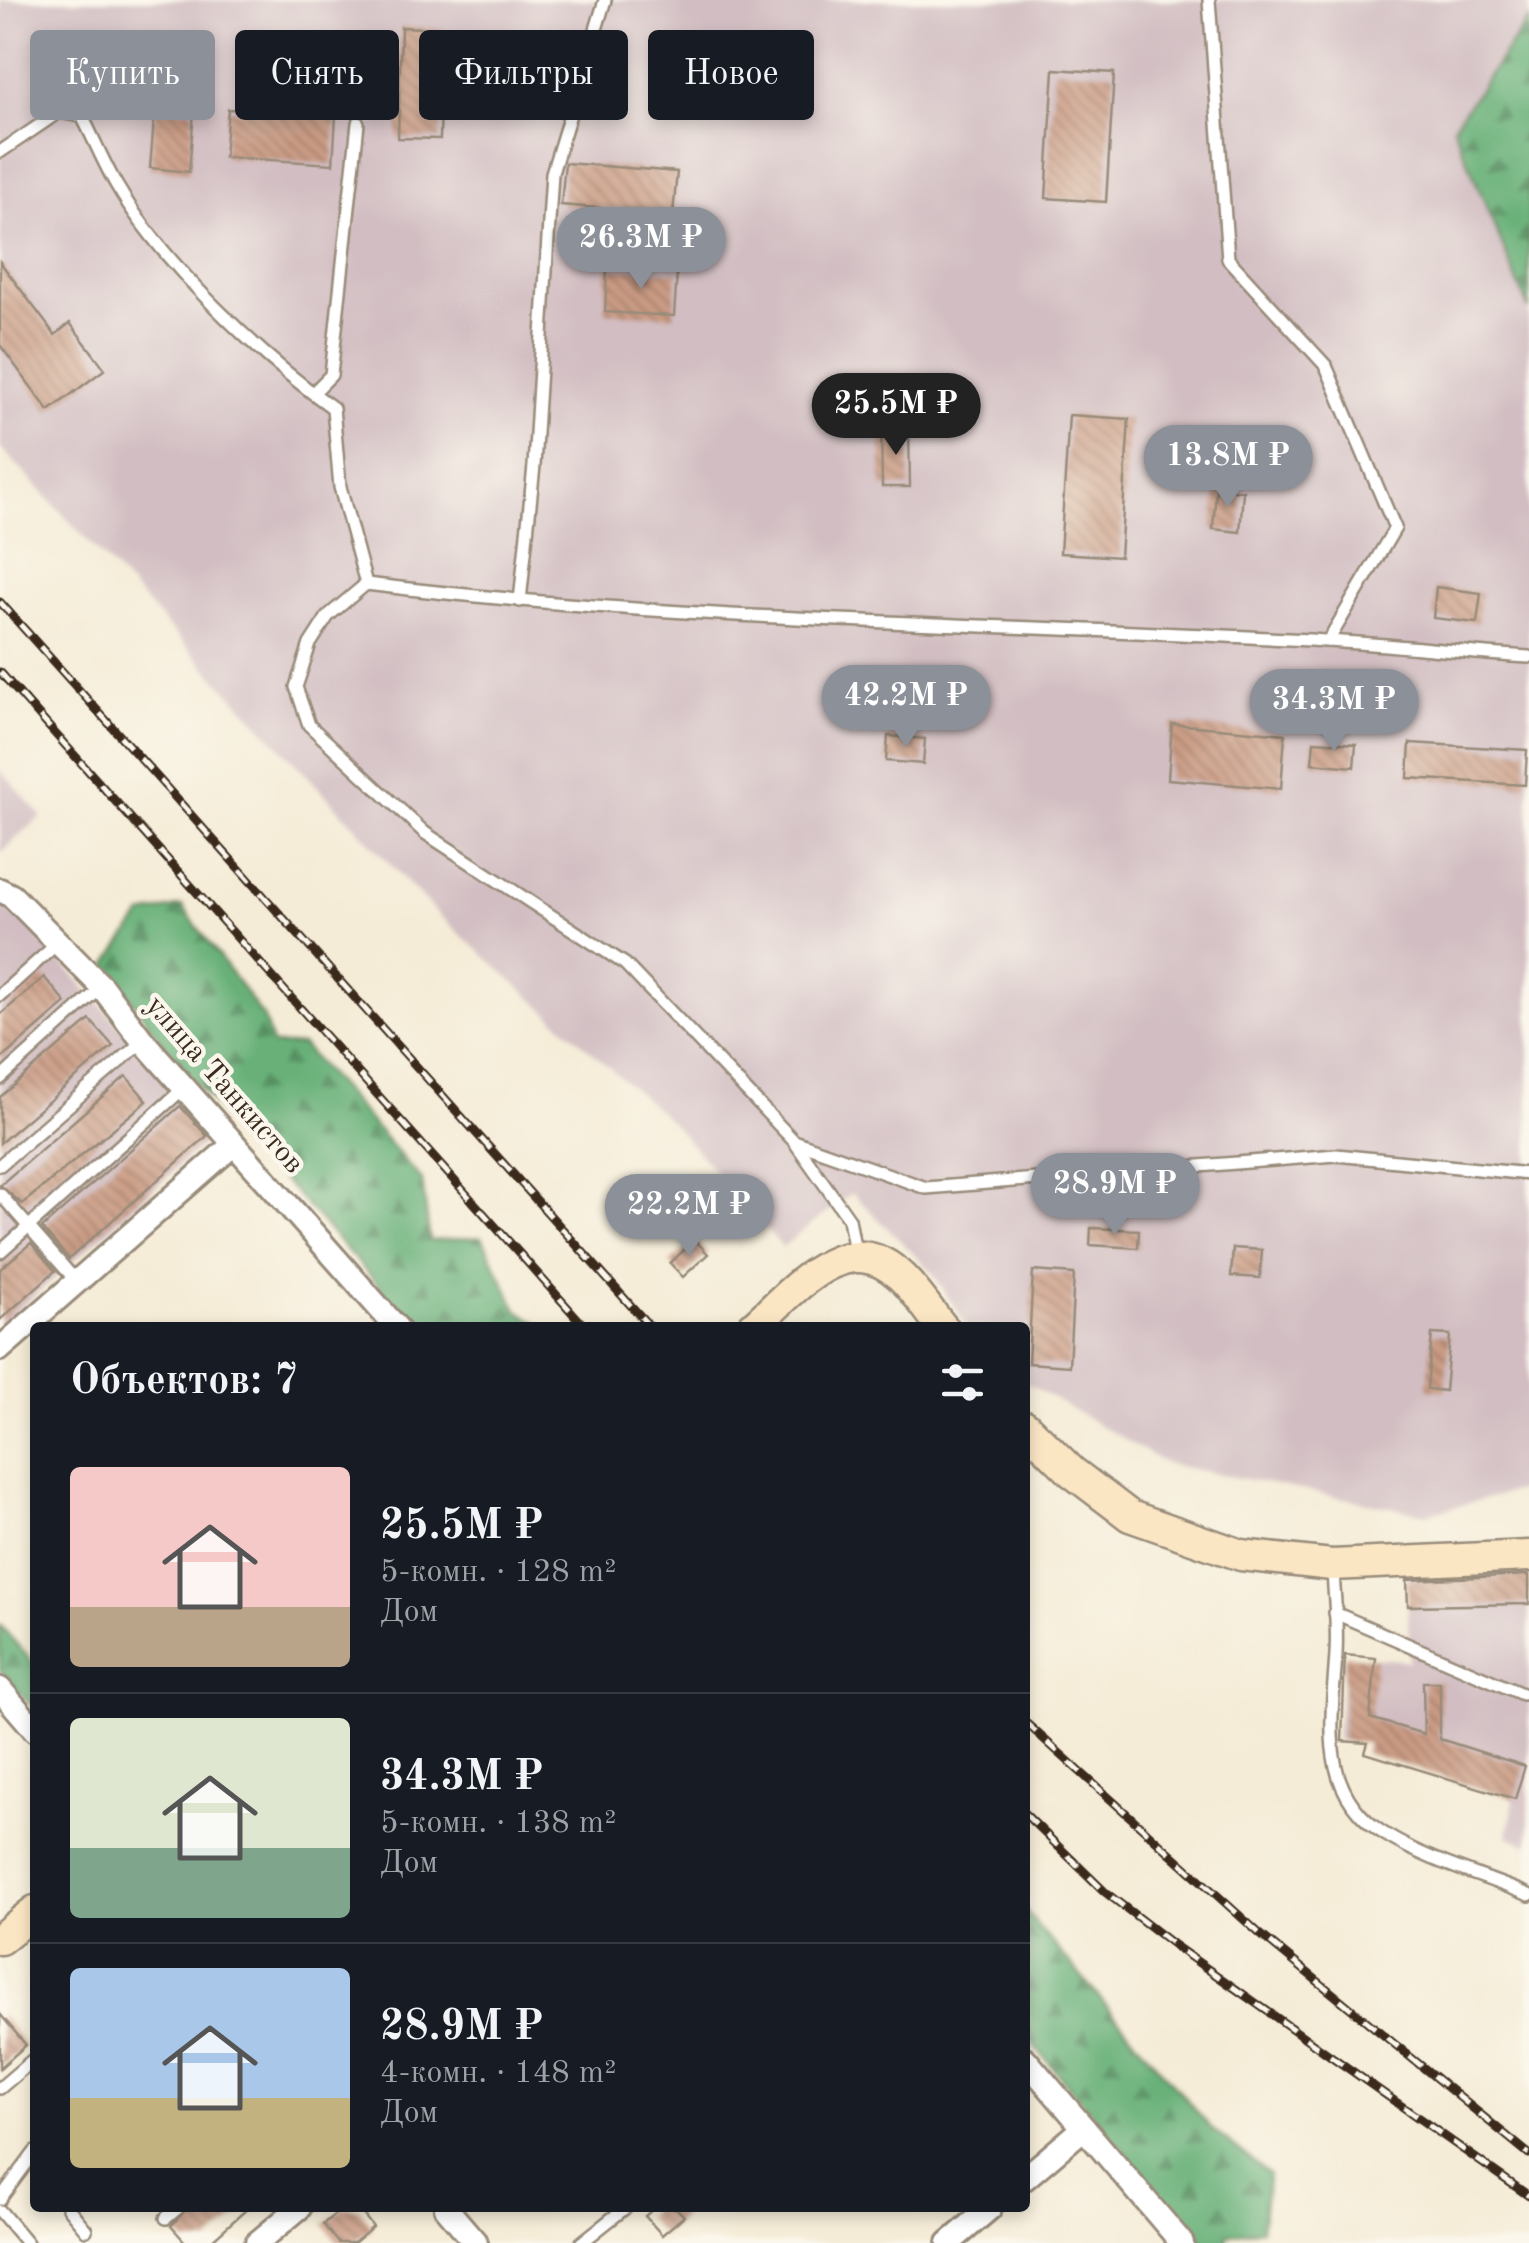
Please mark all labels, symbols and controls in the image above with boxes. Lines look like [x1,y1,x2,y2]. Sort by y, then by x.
chip: Купить [30,30,215,120]
chip: Снять [235,30,399,120]
chip: Фильтры [419,30,628,120]
chip: Новое [648,30,814,120]
pin: 26.3M ₽ [549,207,733,292]
text: 26.3M ₽ [579,223,703,255]
pin: 25.5M ₽ [804,373,988,458]
text: 25.5M ₽ [834,389,958,421]
pin: 13.8M ₽ [1136,425,1320,510]
text: 13.8M ₽ [1166,441,1290,473]
pin: 42.2M ₽ [814,665,998,750]
pin: 34.3M ₽ [1242,669,1426,754]
text: 42.2M ₽ [844,681,968,713]
text: 34.3M ₽ [1272,685,1396,717]
street label: улица Танкистов [139,991,309,1179]
pin: 28.9M ₽ [1023,1153,1207,1238]
text: 28.9M ₽ [1053,1169,1177,1201]
pin: 22.2M ₽ [597,1174,781,1259]
text: 22.2M ₽ [627,1190,751,1222]
icon: filters [935,1355,990,1410]
text: Объектов: 7 [70,1361,298,1403]
text: 25.5M ₽ [380,1506,543,1548]
icon: home [150,1507,270,1627]
text: 5-комн. · 128 m² [380,1557,616,1589]
text: Дом [380,1597,438,1629]
text: 34.3M ₽ [380,1757,543,1799]
icon: home [150,1758,270,1878]
text: 5-комн. · 138 m² [380,1808,616,1840]
text: Дом [380,1848,438,1880]
text: 28.9M ₽ [380,2007,543,2049]
icon: home [150,2008,270,2128]
text: 4-комн. · 148 m² [380,2058,616,2090]
text: Дом [380,2098,438,2130]

